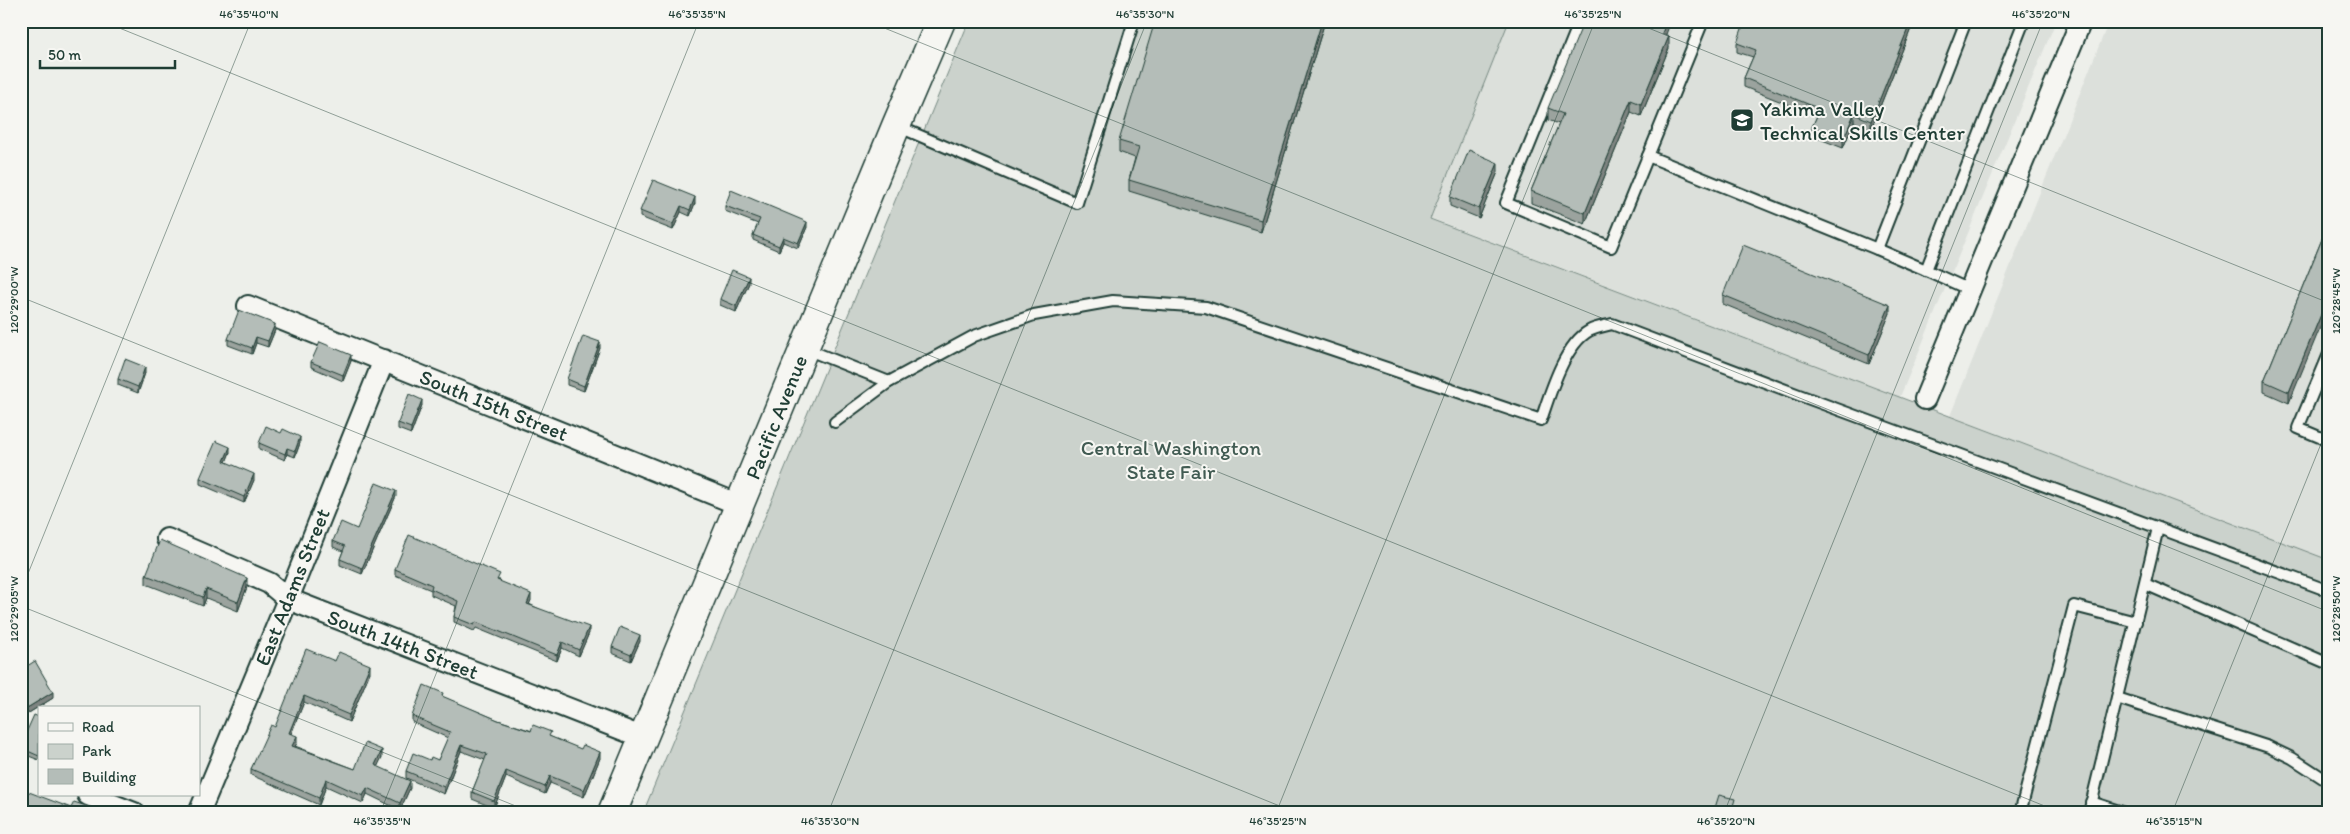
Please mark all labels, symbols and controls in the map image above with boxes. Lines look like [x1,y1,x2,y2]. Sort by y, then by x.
text: 46°35'40"N [219,7,279,21]
text: 46°35'35"N [668,7,726,21]
text: 46°35'30"N [1116,7,1174,21]
text: 46°35'25"N [1564,7,1622,21]
text: 46°35'20"N [2012,7,2070,21]
scale bar [40,38,175,70]
text: 50 m [48,46,81,64]
place label: Yakima Valley Technical Skills Center [1760,96,1965,145]
school or university icon: Yakima Valley Technical Skills Center [1729,107,1755,133]
text: 120°29'00"W [7,266,21,334]
text: 120°28'45"W [2329,268,2343,334]
street label: Pacific Avenue [740,351,812,483]
street label: South 15th Street [416,364,572,446]
park label: Central Washington State Fair [1081,435,1261,484]
street label: East Adams Street [249,505,335,669]
text: 120°29'05"W [7,576,21,642]
text: 120°28'50"W [2329,576,2343,642]
street label: South 14th Street [324,604,482,684]
legend [38,706,200,796]
text: Road [82,718,115,736]
text: Park [82,742,112,760]
text: Building [82,768,136,786]
text: 46°35'35"N [353,814,411,828]
text: 46°35'30"N [801,814,859,828]
text: 46°35'25"N [1249,814,1307,828]
text: 46°35'20"N [1697,814,1755,828]
text: 46°35'15"N [2146,814,2202,828]

